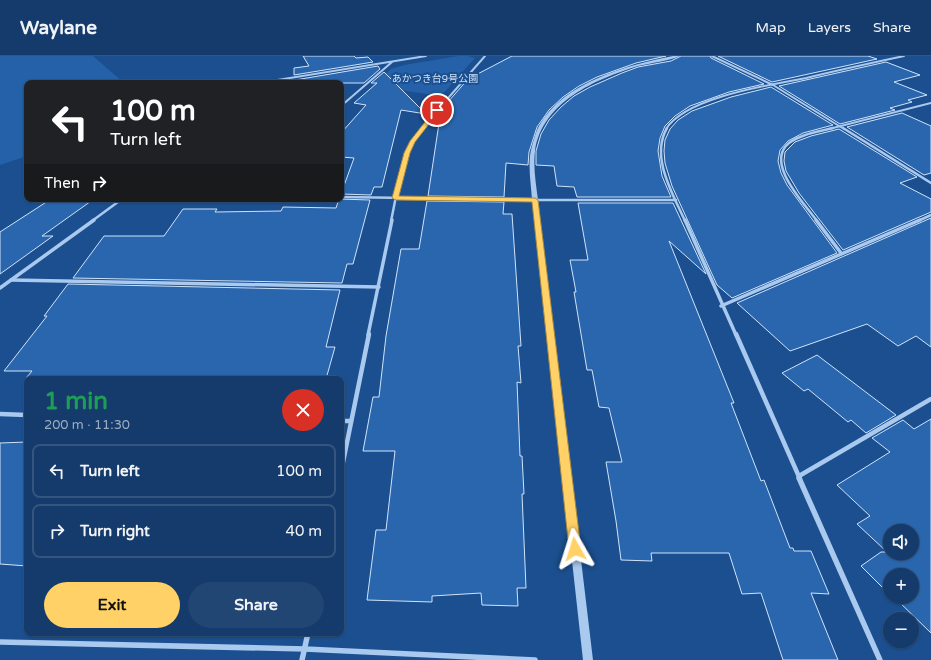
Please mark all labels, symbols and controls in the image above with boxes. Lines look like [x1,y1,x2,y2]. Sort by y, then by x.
text: Waylane [20,17,97,39]
text: Map [756,19,786,36]
text: Layers [808,19,851,36]
text: Share [873,19,911,36]
park label: あかつき台9号公園 [392,73,478,85]
pin [420,93,454,127]
text: 100 m [110,94,196,128]
icon: left [44,96,96,148]
icon: arrive [426,99,448,121]
text: Turn left [110,128,182,150]
icon: right [88,172,110,194]
text: Then [44,174,80,192]
text: 1 min [44,387,108,416]
button: close [282,389,324,431]
text: 200 m · 11:30 [44,417,130,433]
icon: left [46,460,68,482]
text: Turn left [80,462,140,480]
text: 100 m [276,462,322,480]
icon: right [46,520,68,542]
text: Turn right [80,522,150,540]
text: 40 m [285,522,322,540]
map controls [883,524,919,648]
button: sound [883,524,919,560]
position arrow [554,528,596,570]
button: + [883,568,919,604]
button: Exit [44,582,180,628]
button: Share [188,582,324,628]
button: − [883,612,919,648]

